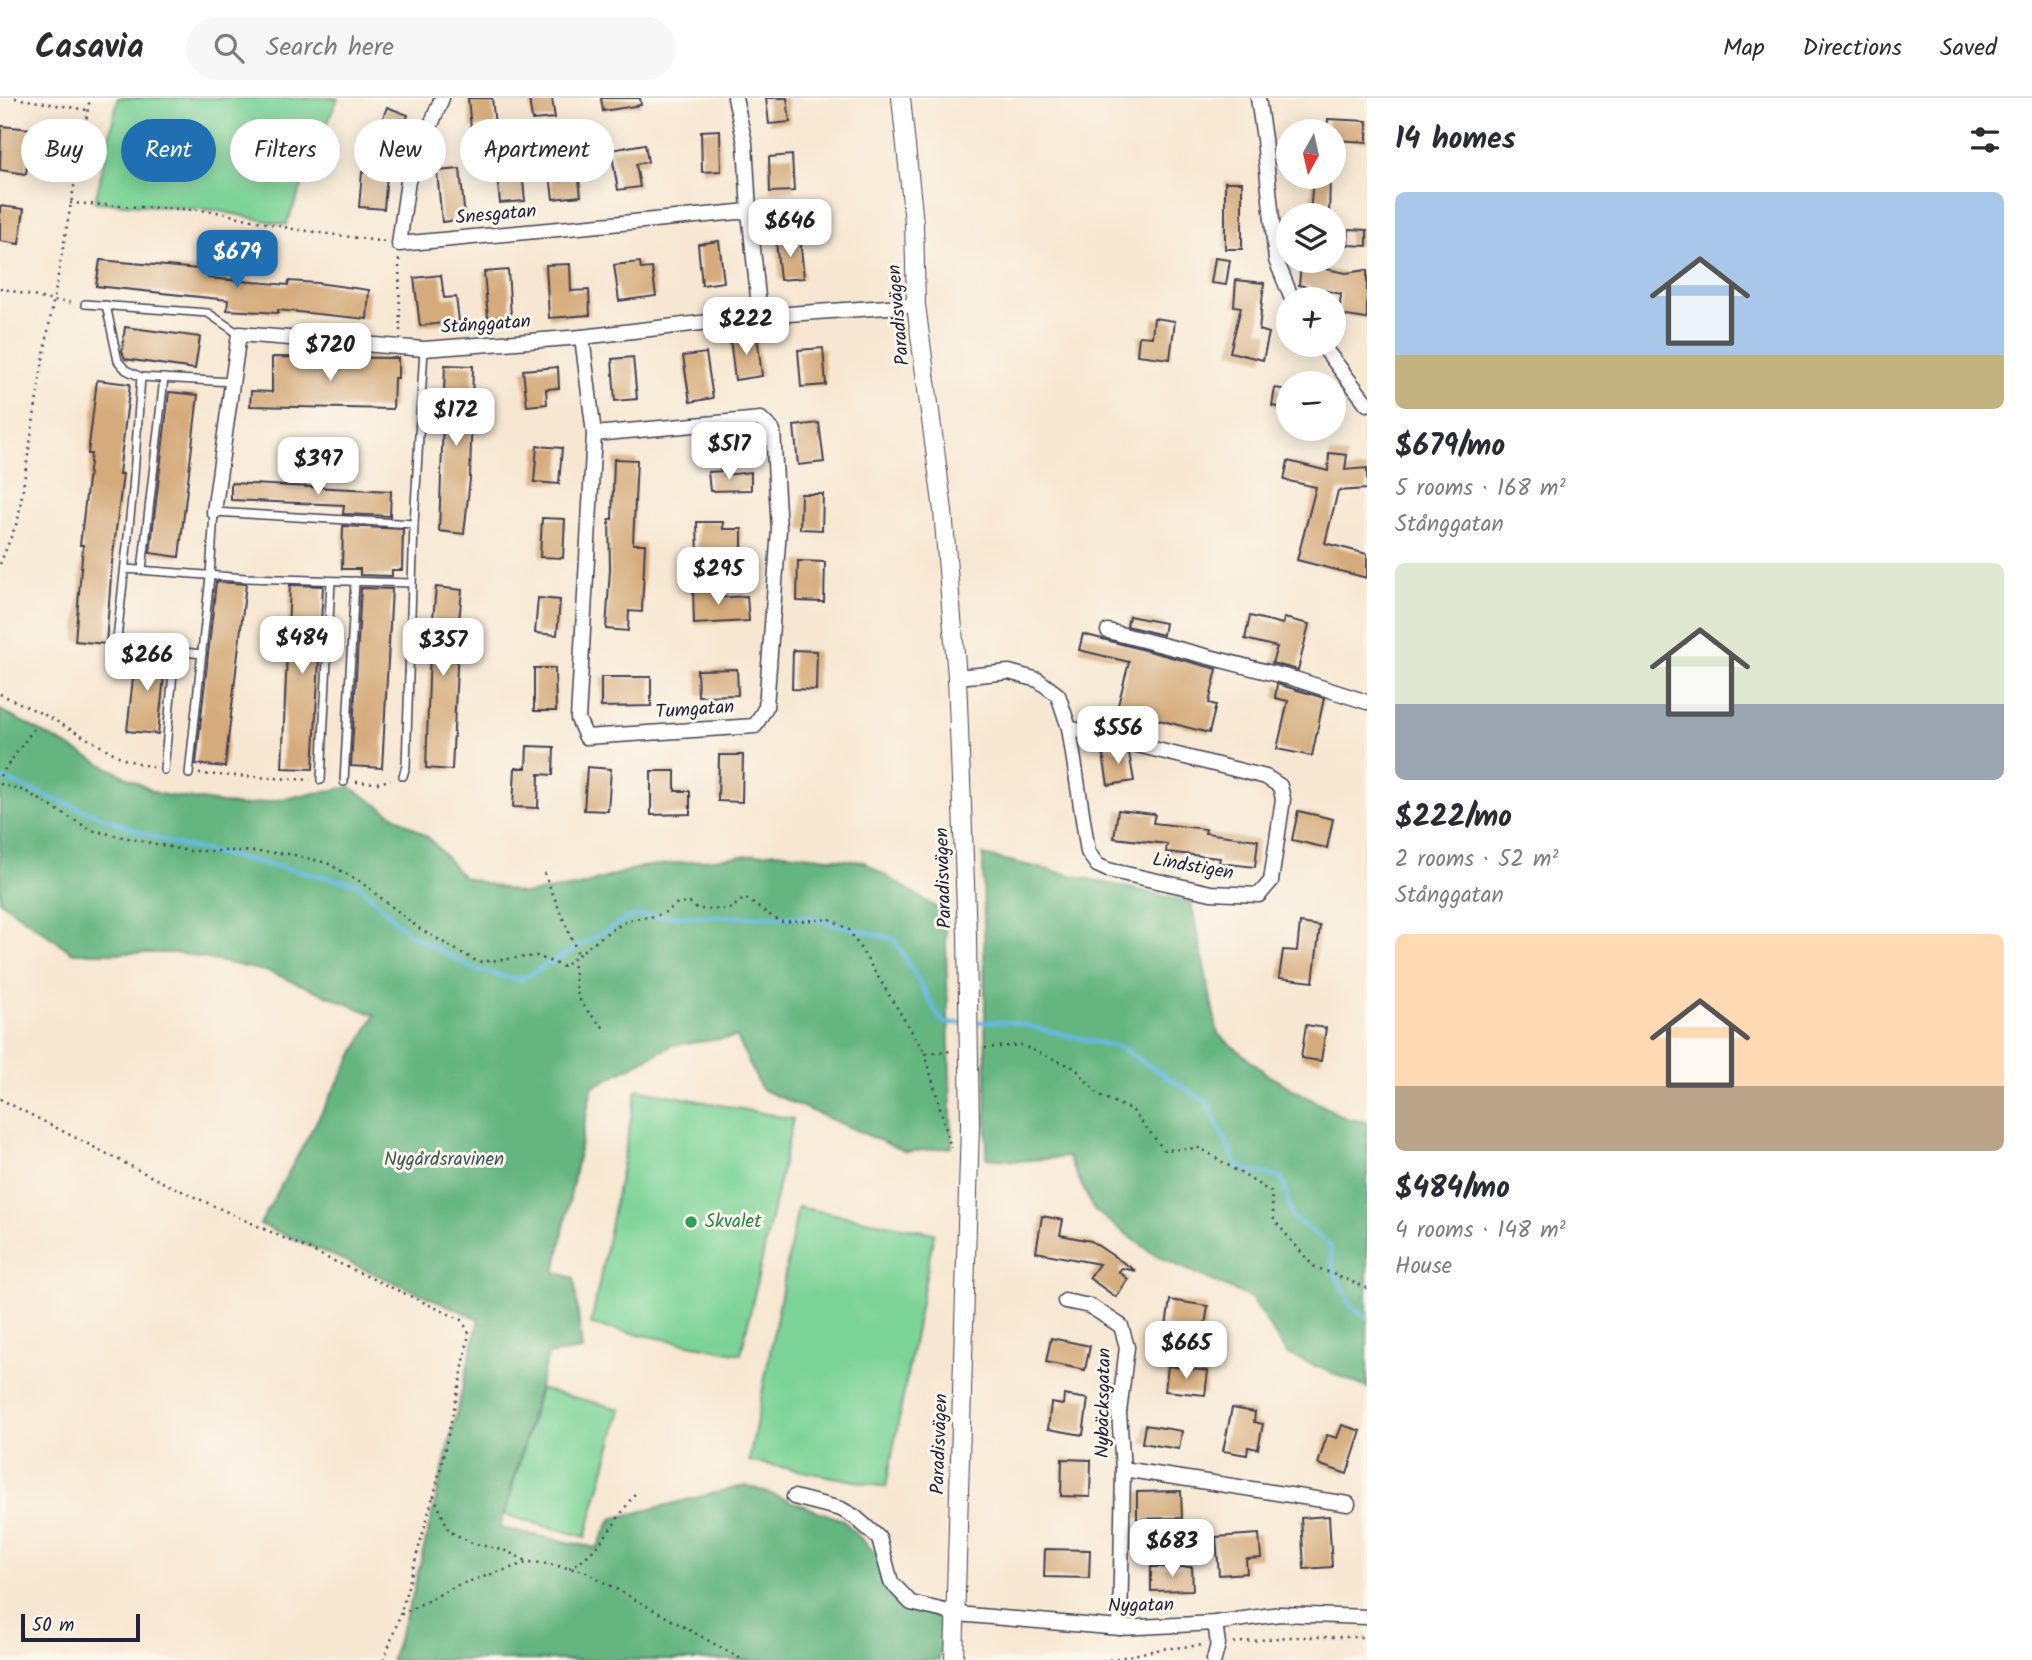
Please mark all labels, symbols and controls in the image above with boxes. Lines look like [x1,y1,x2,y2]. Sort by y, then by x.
search box [186,17,676,80]
text: Casavia [35,22,144,75]
text: Search here [266,27,394,69]
icon: search [210,29,248,67]
text: Map [1723,29,1765,68]
text: Directions [1803,29,1902,68]
text: Saved [1940,29,1997,68]
text: 14 homes [1395,116,1516,164]
chip: Buy [21,119,107,182]
chip: Rent [121,119,216,182]
chip: Filters [230,119,340,182]
chip: New [354,119,446,182]
chip: Apartment [460,119,614,182]
north arrow [1276,119,1346,189]
map controls [1276,119,1346,441]
icon: filters [1966,121,2004,159]
street label: Snesgatan [454,197,538,233]
pin: $646 [749,200,831,259]
button: layers [1276,203,1346,273]
text: $646 [764,204,816,240]
pin: $679 [196,230,278,290]
text: $679 [213,235,261,271]
icon: home [1637,238,1763,364]
street label: Paradisvägen [880,263,918,367]
button: + [1276,287,1346,357]
pin: $222 [705,298,787,357]
text: $222 [719,302,773,338]
street label: Stånggatan [440,307,532,343]
pin: $720 [289,324,371,383]
text: $720 [305,328,355,364]
button: − [1276,371,1346,441]
pin: $172 [415,388,497,448]
text: $172 [434,393,478,429]
pin: $517 [688,422,770,482]
text: $679/mo [1395,423,1505,471]
text: $517 [707,427,751,463]
pin: $397 [277,438,359,497]
text: $397 [294,442,342,478]
text: 5 rooms · 168 m² [1395,471,1566,507]
text: Stånggatan [1395,507,1504,543]
pin: $295 [677,547,759,607]
text: $295 [693,552,743,588]
icon: home [1637,609,1763,735]
pin: $484 [261,616,343,676]
pin: $357 [402,618,484,678]
text: $484 [276,621,328,657]
text: $357 [419,623,467,659]
pin: $266 [106,634,188,693]
text: $266 [121,638,173,674]
street label: Tumgatan [655,692,735,728]
pin: $556 [1077,706,1159,766]
text: $556 [1093,711,1143,747]
text: $222/mo [1395,794,1512,842]
street label: Paradisvägen [927,827,961,929]
text: 2 rooms · 52 m² [1395,842,1558,878]
street label: Lindstigen [1150,845,1236,889]
text: Stånggatan [1395,878,1504,914]
icon: home [1637,980,1763,1106]
park label: Nygårdsravinen [384,1145,504,1175]
text: $484/mo [1395,1165,1510,1213]
place label: Skvalet [705,1207,762,1237]
text: 4 rooms · 148 m² [1395,1213,1566,1249]
marker: Skvalet [683,1214,699,1230]
text: House [1395,1249,1452,1285]
pin: $665 [1145,1322,1227,1381]
text: $665 [1161,1326,1211,1362]
street label: Nybäcksgatan [1088,1347,1120,1459]
street label: Paradisvägen [923,1393,957,1495]
pin: $683 [1131,1520,1213,1579]
text: $683 [1146,1524,1198,1560]
street label: Nygatan [1108,1590,1174,1622]
scale bar [21,1611,140,1643]
text: 50 m [32,1611,74,1641]

